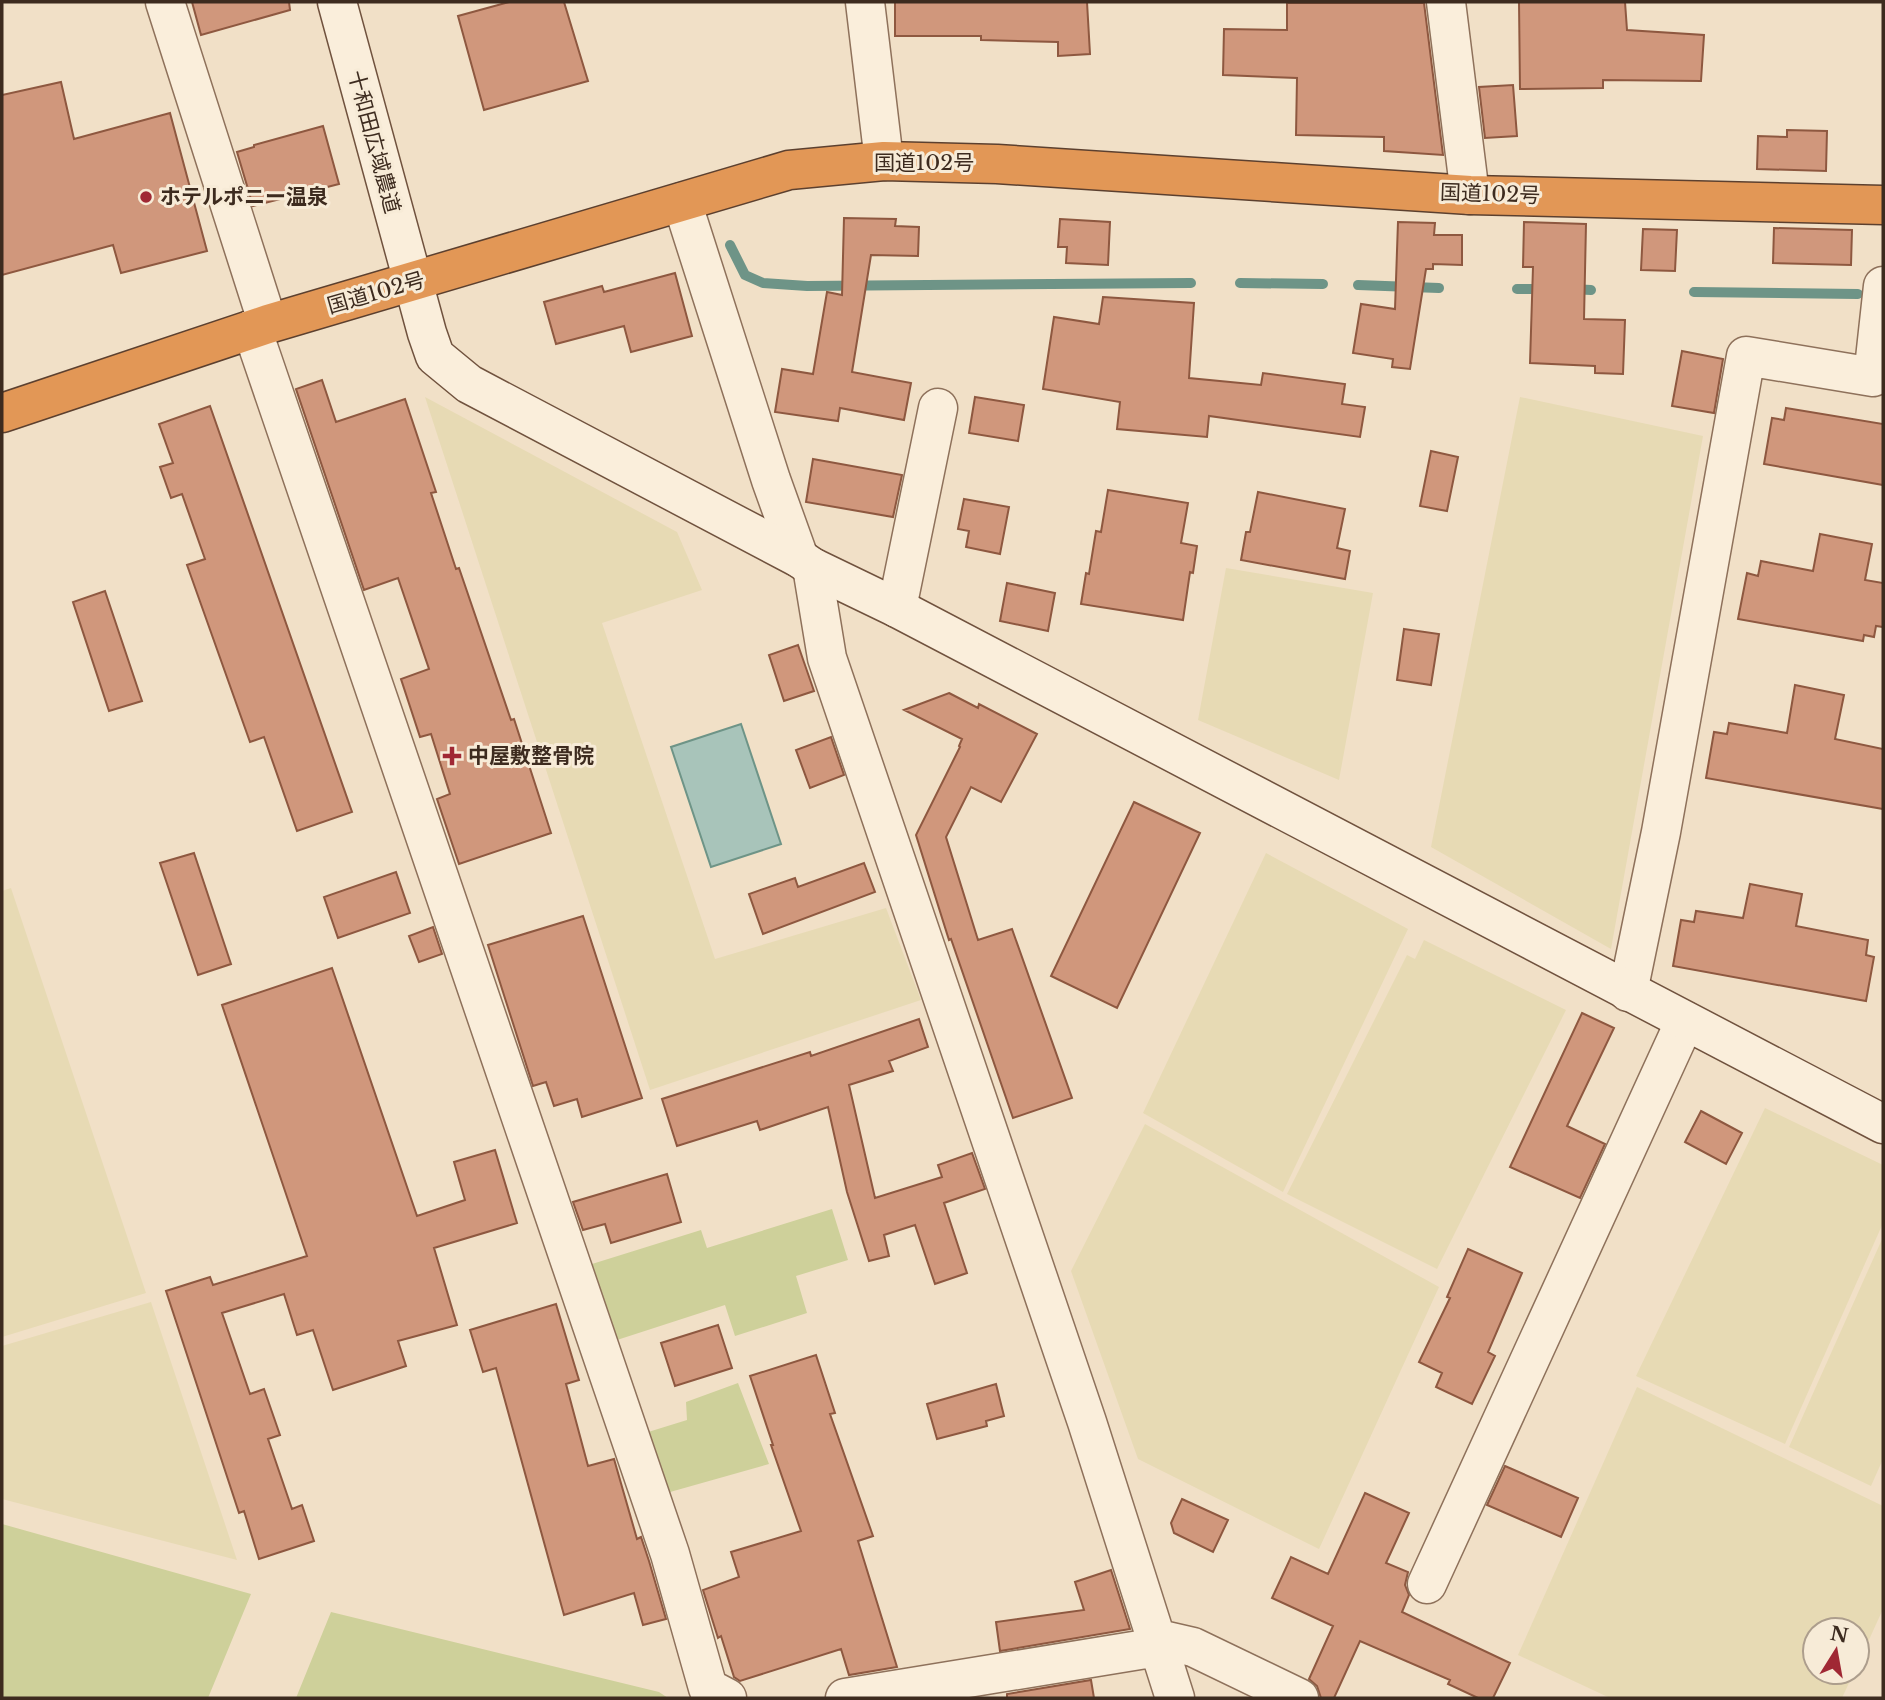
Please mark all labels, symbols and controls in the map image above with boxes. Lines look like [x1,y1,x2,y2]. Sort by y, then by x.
street label: 十和田広域農道 [342,68,406,216]
street label: 国道102号 [874,150,974,176]
street label: 国道102号 [1439,179,1541,209]
place label: ホテルポニー温泉 [160,184,328,210]
marker: ホテルポニー温泉 [138,189,154,205]
street label: 国道102号 [324,267,428,319]
place label: 中屋敷整骨院 [468,743,594,769]
marker: 中屋敷整骨院 [442,746,462,766]
north arrow [1801,1616,1871,1686]
text: N [1828,1622,1850,1648]

